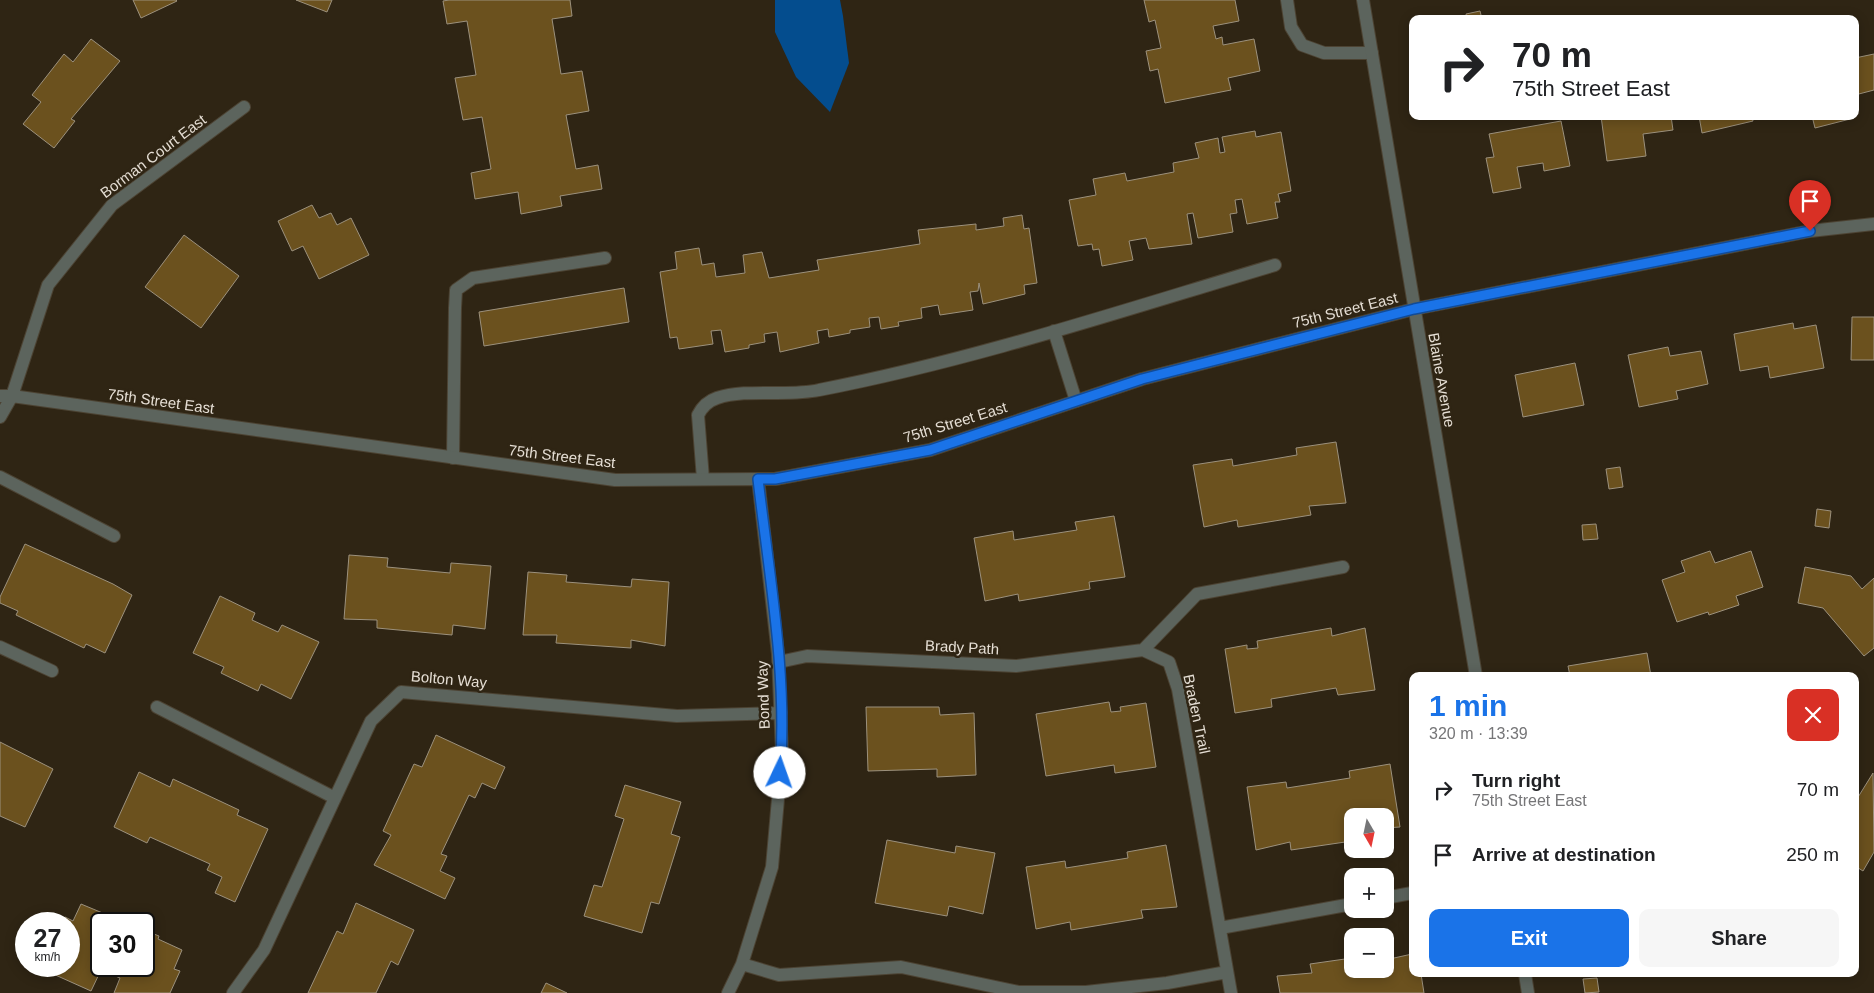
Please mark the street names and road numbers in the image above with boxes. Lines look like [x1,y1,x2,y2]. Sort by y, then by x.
street label: Borman Court East [97,110,210,201]
street label: 75th Street East [1291,289,1400,331]
street label: Blaine Avenue [1425,331,1459,429]
street label: 75th Street East [107,385,216,417]
street label: 75th Street East [901,398,1010,446]
street label: 75th Street East [508,441,617,471]
street label: Brady Path [924,637,1000,657]
street label: Bond Way [753,660,773,730]
street label: Bolton Way [410,667,488,691]
street label: Braden Trail [1180,673,1214,755]

